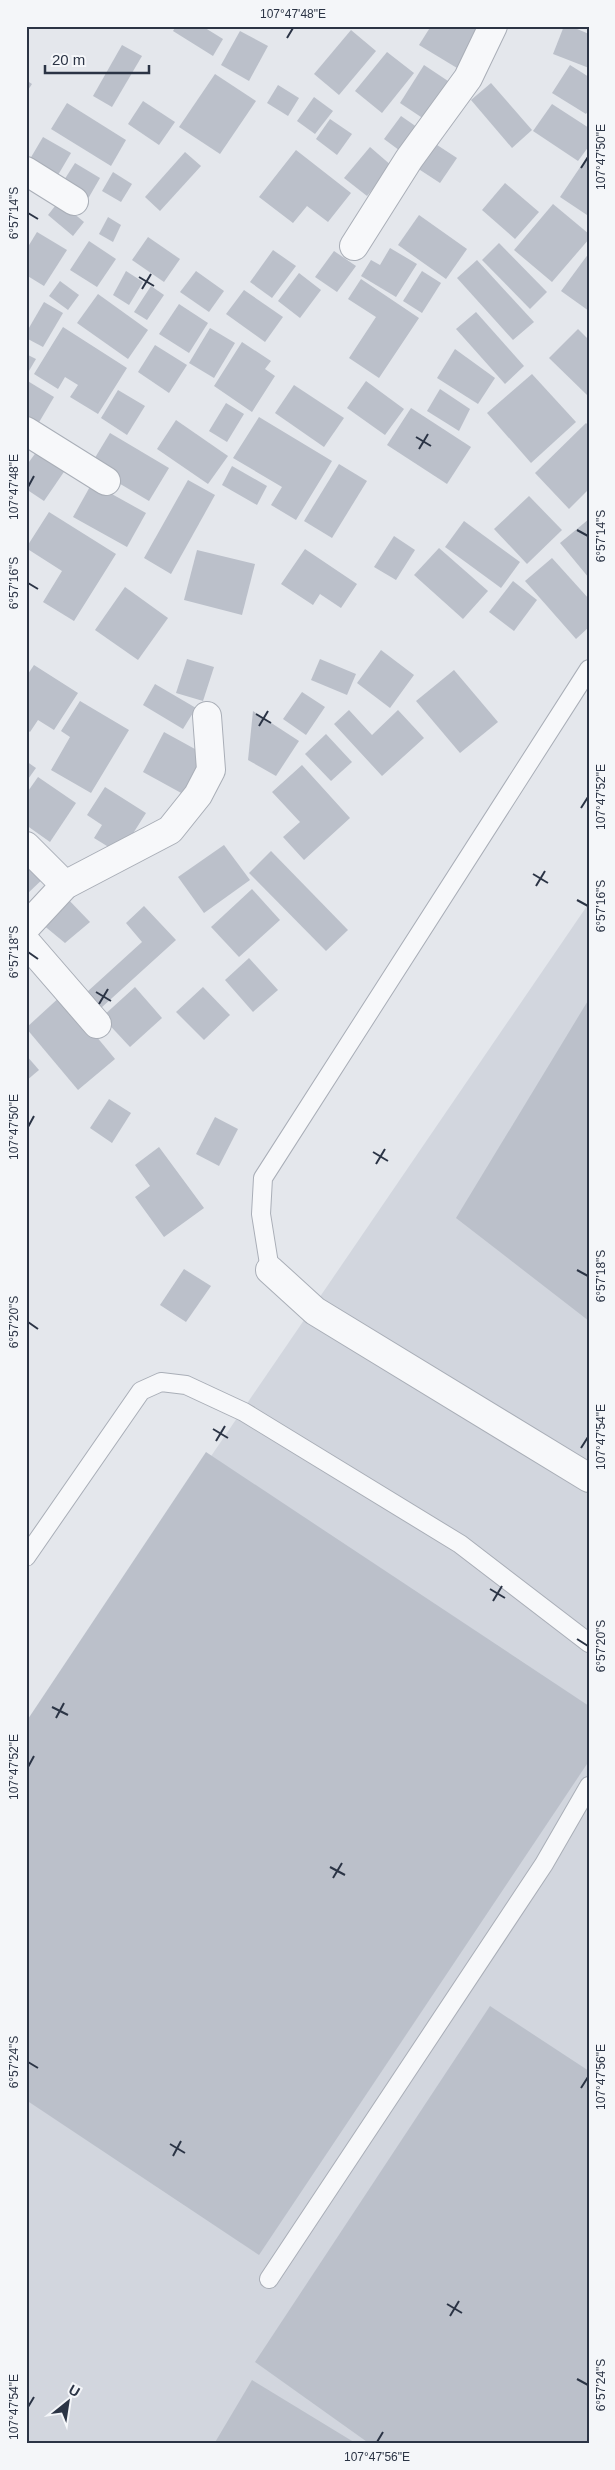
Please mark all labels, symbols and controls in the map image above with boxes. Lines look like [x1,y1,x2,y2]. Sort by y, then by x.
text: 107°47'48"E [260,7,326,21]
scale bar [45,42,149,74]
text: 20 m [52,51,85,68]
text: 107°47'50"E [594,124,608,190]
text: 6°57'14"S [7,187,21,239]
text: 107°47'48"E [7,454,21,520]
text: 6°57'14"S [594,510,608,562]
text: 6°57'16"S [7,557,21,609]
text: 107°47'52"E [594,764,608,830]
text: 6°57'16"S [594,880,608,932]
text: 6°57'18"S [7,926,21,978]
text: 107°47'50"E [7,1094,21,1160]
text: 6°57'18"S [594,1250,608,1302]
text: 6°57'20"S [7,1296,21,1348]
text: 107°47'54"E [594,1404,608,1470]
text: 6°57'20"S [594,1620,608,1672]
text: 107°47'52"E [7,1734,21,1800]
text: 6°57'24"S [7,2036,21,2088]
text: 107°47'56"E [594,2044,608,2110]
text: 6°57'24"S [594,2359,608,2411]
text: 107°47'54"E [7,2374,21,2440]
north arrow [42,2378,92,2428]
text: U [66,2381,83,2400]
text: 107°47'56"E [344,2450,410,2464]

